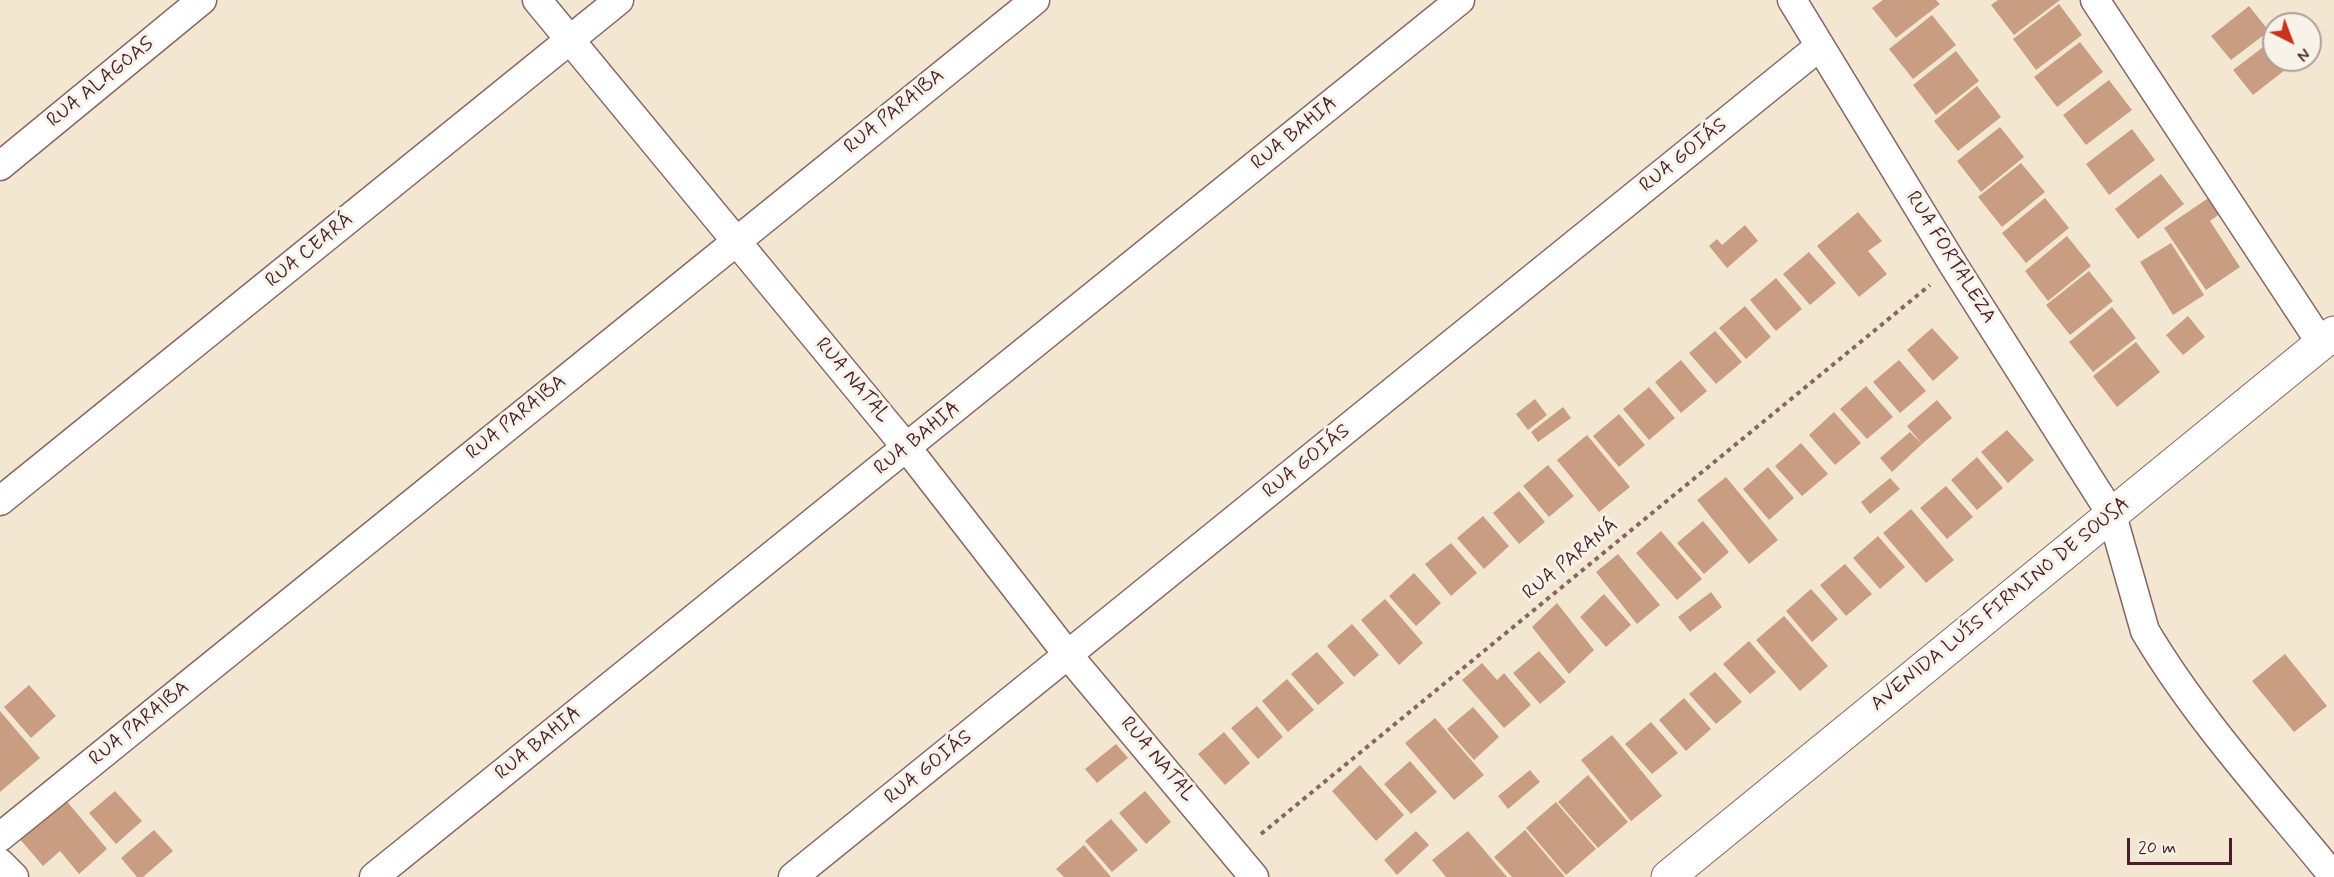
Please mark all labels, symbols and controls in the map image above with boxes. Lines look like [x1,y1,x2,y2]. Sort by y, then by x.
north arrow [2262,12,2322,72]
street label: RUA ALAGOAS [43,33,159,133]
text: N [2292,43,2314,66]
street label: RUA PARAIBA [840,64,950,160]
street label: RUA BAHIA [1247,92,1343,176]
street label: RUA GOIÁS [1636,114,1732,198]
street label: RUA FORTALEZA [1900,187,2000,329]
street label: RUA CEARÁ [261,208,359,294]
street label: RUA NATAL [809,333,895,429]
street label: RUA PARAIBA [462,370,572,466]
street label: RUA BAHIA [870,397,966,481]
street label: RUA GOIÁS [1259,420,1355,504]
street label: AVENIDA LUÍS FIRMINO DE SOUSA [1867,493,2135,717]
street label: RUA PARANÁ [1519,514,1623,606]
street label: RUA PARAIBA [85,676,195,772]
street label: RUA BAHIA [491,702,587,786]
street label: RUA NATAL [1114,712,1200,808]
street label: RUA GOIÁS [881,726,977,810]
scale bar [2130,826,2235,864]
text: 20 m [2138,836,2176,860]

